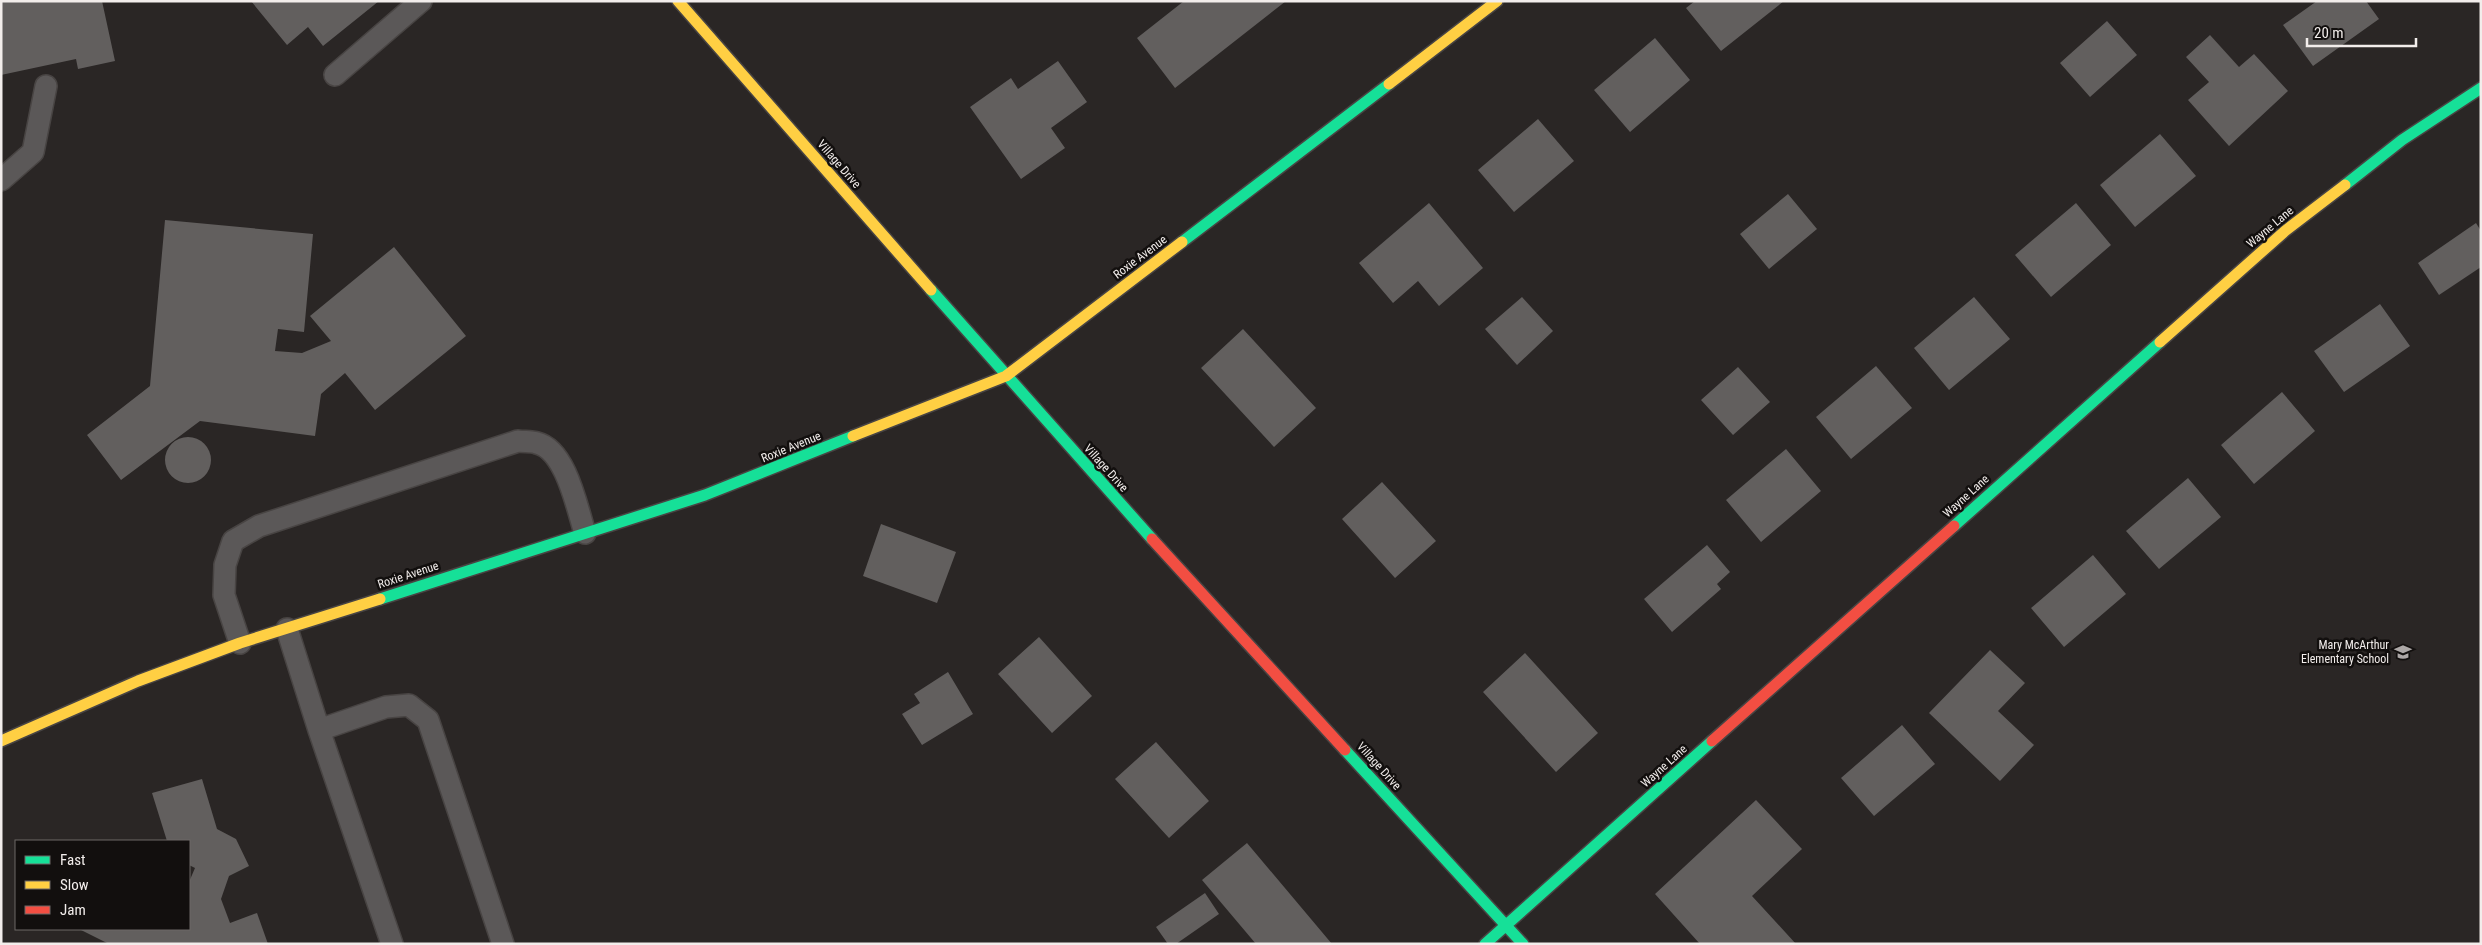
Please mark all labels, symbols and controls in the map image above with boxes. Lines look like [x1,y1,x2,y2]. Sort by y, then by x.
scale bar [2307,15,2416,47]
text: 20 m [2314,24,2344,42]
street label: Village Drive [814,137,864,191]
street label: Wayne Lane [2244,203,2296,251]
street label: Roxie Avenue [1111,232,1170,282]
street label: Roxie Avenue [759,429,823,465]
street label: Village Drive [1081,441,1131,495]
street label: Wayne Lane [1940,472,1992,520]
street label: Roxie Avenue [376,558,441,591]
place label: Mary McArthur Elementary School [2301,638,2389,666]
school or university icon: Mary McArthur Elementary School [2393,642,2413,662]
street label: Village Drive [1354,739,1404,793]
street label: Wayne Lane [1638,742,1690,790]
legend [15,840,190,930]
text: Fast [60,851,85,869]
text: Slow [60,876,89,894]
text: Jam [60,901,86,919]

